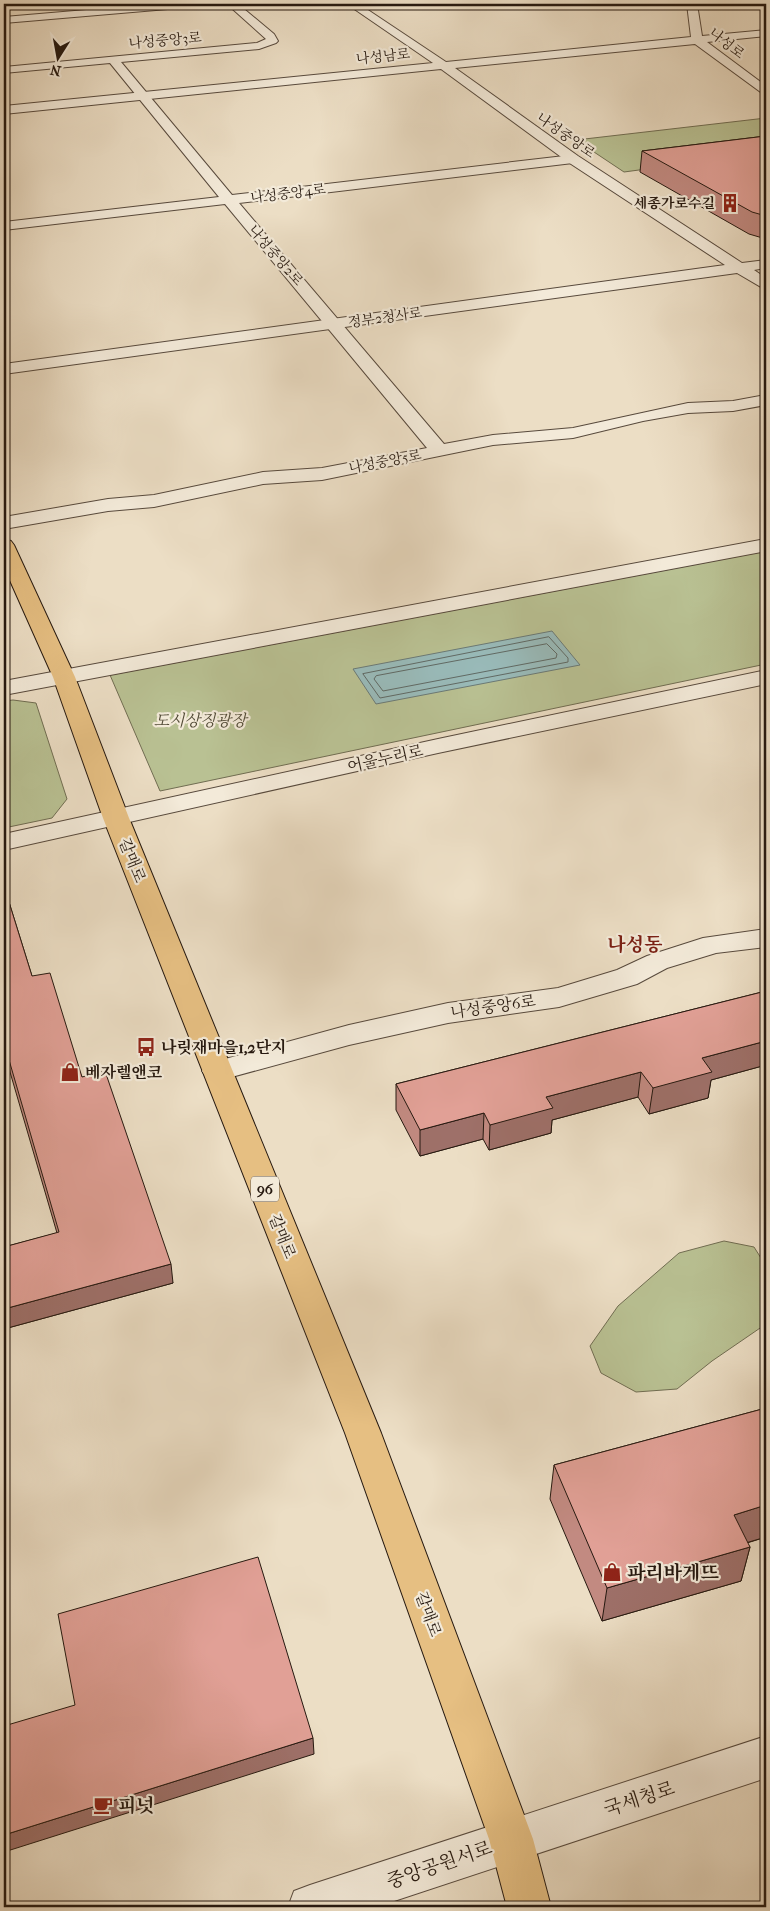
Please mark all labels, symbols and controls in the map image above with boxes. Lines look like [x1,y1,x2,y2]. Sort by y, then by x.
street label: 나성로 [705,24,748,63]
street label: 나성중앙3로 [128,29,203,52]
north arrow [32,32,82,82]
street label: 나성남로 [355,45,411,68]
text: N [48,61,62,80]
street label: 나성중앙로 [533,109,599,162]
street label: 나성중앙4로 [249,180,327,207]
building icon: 세종가로수길 [719,192,741,214]
place label: 세종가로수길 [634,195,715,212]
street label: 나성중앙2로 [245,222,307,289]
street label: 정부2청사로 [347,304,424,331]
street label: 나성중앙5로 [347,446,423,477]
park label: 도시상징광장 [154,711,249,730]
street label: 어울누리로 [345,740,425,776]
street label: 갈매로 [115,835,150,886]
district label: 나성동 [607,934,663,956]
street label: 나성중앙6로 [449,991,537,1022]
bus stop icon: 나릿재마을1,2단지 [135,1036,157,1058]
place label: 나릿재마을1,2단지 [161,1038,286,1057]
shop icon: 베자렐앤코 [59,1061,81,1083]
place label: 베자렐앤코 [85,1063,163,1082]
road number: 96 [251,1176,279,1202]
street label: 갈매로 [265,1211,300,1262]
shop icon: 파리바게뜨 [601,1561,623,1583]
place label: 파리바게뜨 [627,1562,719,1584]
street label: 갈매로 [412,1589,446,1640]
street label: 국세청로 [601,1777,678,1821]
cafe icon: 피넛 [92,1794,114,1816]
place label: 피넛 [118,1795,155,1817]
street label: 중앙공원서로 [384,1837,495,1893]

